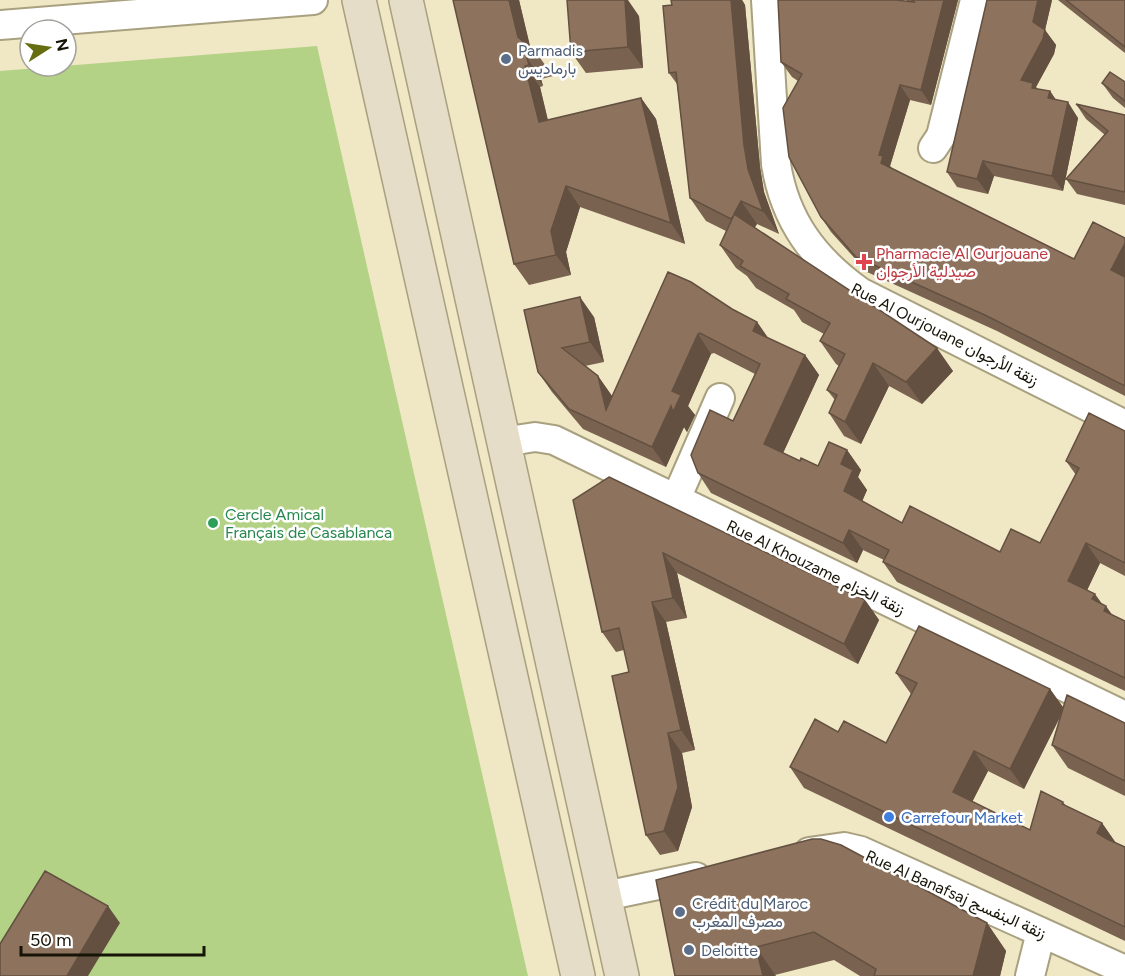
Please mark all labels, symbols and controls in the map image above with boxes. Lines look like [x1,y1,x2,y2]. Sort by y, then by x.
north arrow [18,18,78,78]
text: N [52,37,73,53]
place label: Parmadis بارماديس [518,41,583,79]
marker: Parmadis بارماديس [499,52,513,66]
place label: Pharmacie Al Ourjouane صيدلية الأرجوان [876,244,1048,282]
marker: Pharmacie Al Ourjouane صيدلية الأرجوان [857,255,871,269]
street label: Rue Al Ourjouane زنقة الأرجوان [848,279,1042,391]
place label: Cercle Amical Français de Casablanca [225,505,392,542]
marker: Cercle Amical Français de Casablanca [206,516,220,530]
street label: Rue Al Khouzame زنقة الخزام [723,516,908,620]
place label: Carrefour Market [901,808,1023,827]
marker: Carrefour Market [882,810,896,824]
street label: Rue Al Banafsaj زنقة البنفسج [862,846,1049,945]
place label: Crédit du Maroc مصرف المغرب [692,894,808,932]
marker: Crédit du Maroc مصرف المغرب [673,905,687,919]
scale bar [21,919,204,957]
text: 50 m [30,929,72,951]
place label: Deloitte [701,941,758,960]
marker: Deloitte [682,943,696,957]

